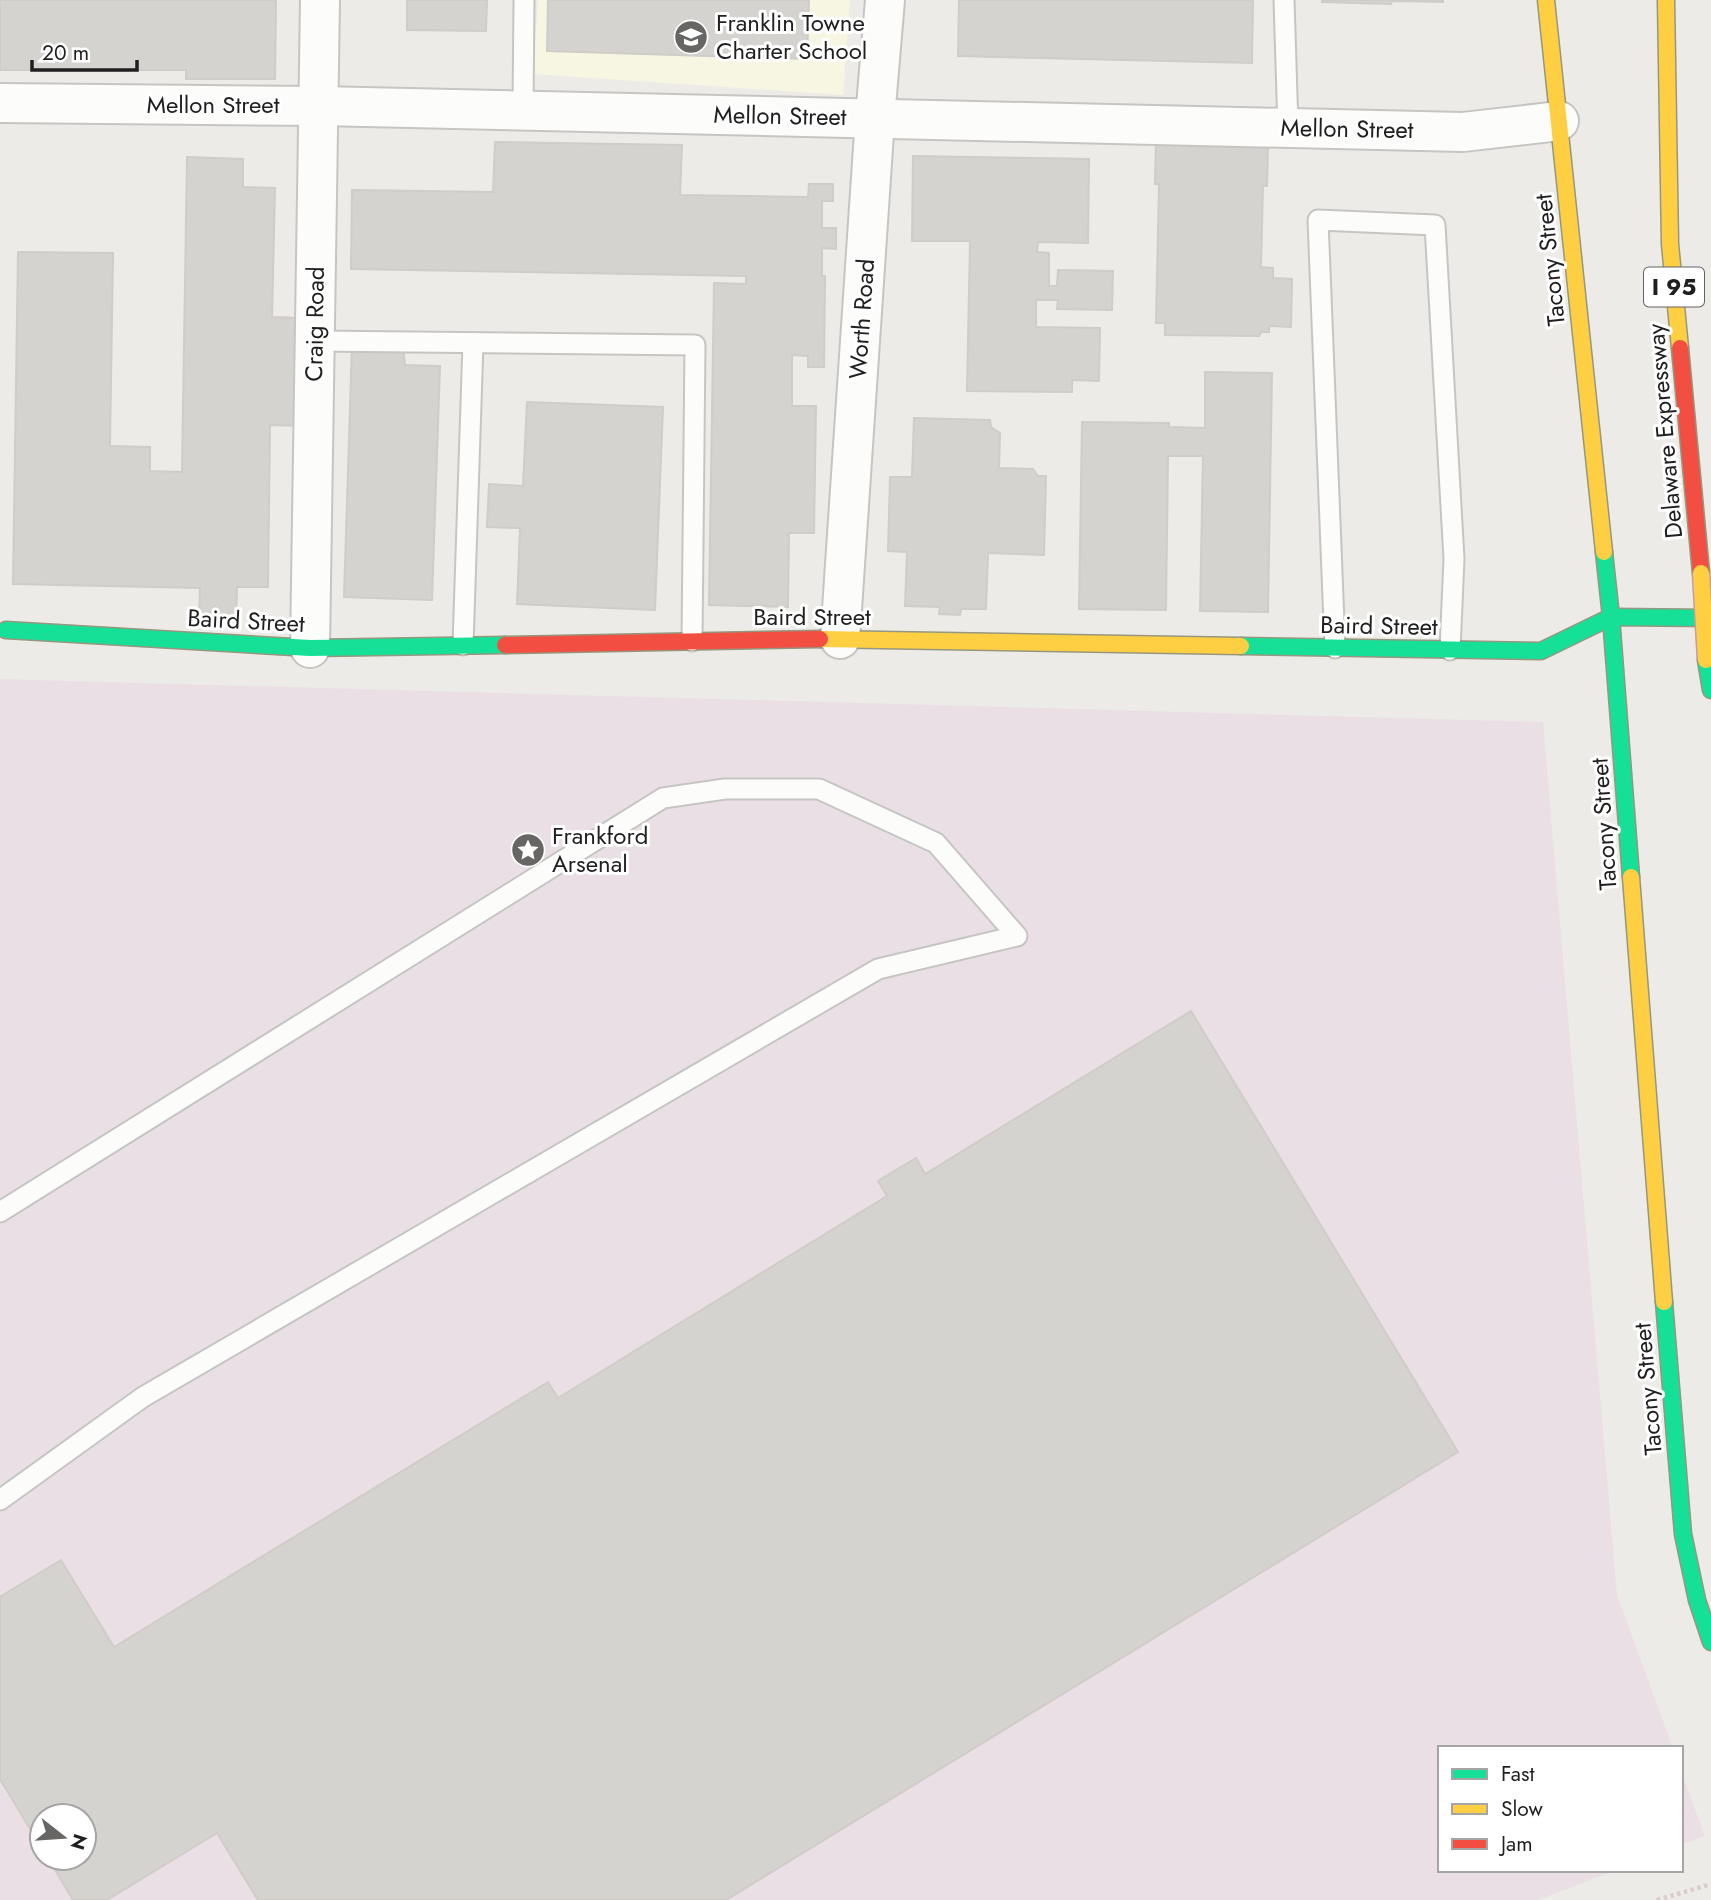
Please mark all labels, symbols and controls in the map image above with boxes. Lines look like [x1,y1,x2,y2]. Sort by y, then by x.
place label: Franklin Towne Charter School [716,5,867,68]
school or university icon: Franklin Towne Charter School [672,18,710,56]
scale bar [32,28,136,72]
text: 20 m [42,38,89,68]
street label: Mellon Street [146,87,280,122]
street label: Mellon Street [713,97,847,134]
street label: Mellon Street [1280,110,1414,147]
street label: Tacony Street [1525,192,1574,328]
street label: Worth Road [840,258,883,380]
street label: Craig Road [296,266,333,382]
road number: I 95 [1644,268,1704,306]
street label: Delaware Expressway [1638,322,1691,540]
street label: Baird Street [753,599,871,634]
street label: Baird Street [186,600,306,641]
street label: Baird Street [1320,607,1438,644]
street label: Tacony Street [1581,757,1626,891]
place label: Frankford Arsenal [552,818,648,881]
place icon: Frankford Arsenal [509,831,547,869]
street label: Tacony Street [1624,1321,1671,1457]
legend [1438,1746,1683,1872]
text: Fast [1501,1759,1534,1789]
text: Slow [1501,1794,1543,1824]
north arrow [28,1802,98,1872]
text: Jam [1498,1829,1533,1859]
text: N [64,1831,94,1853]

